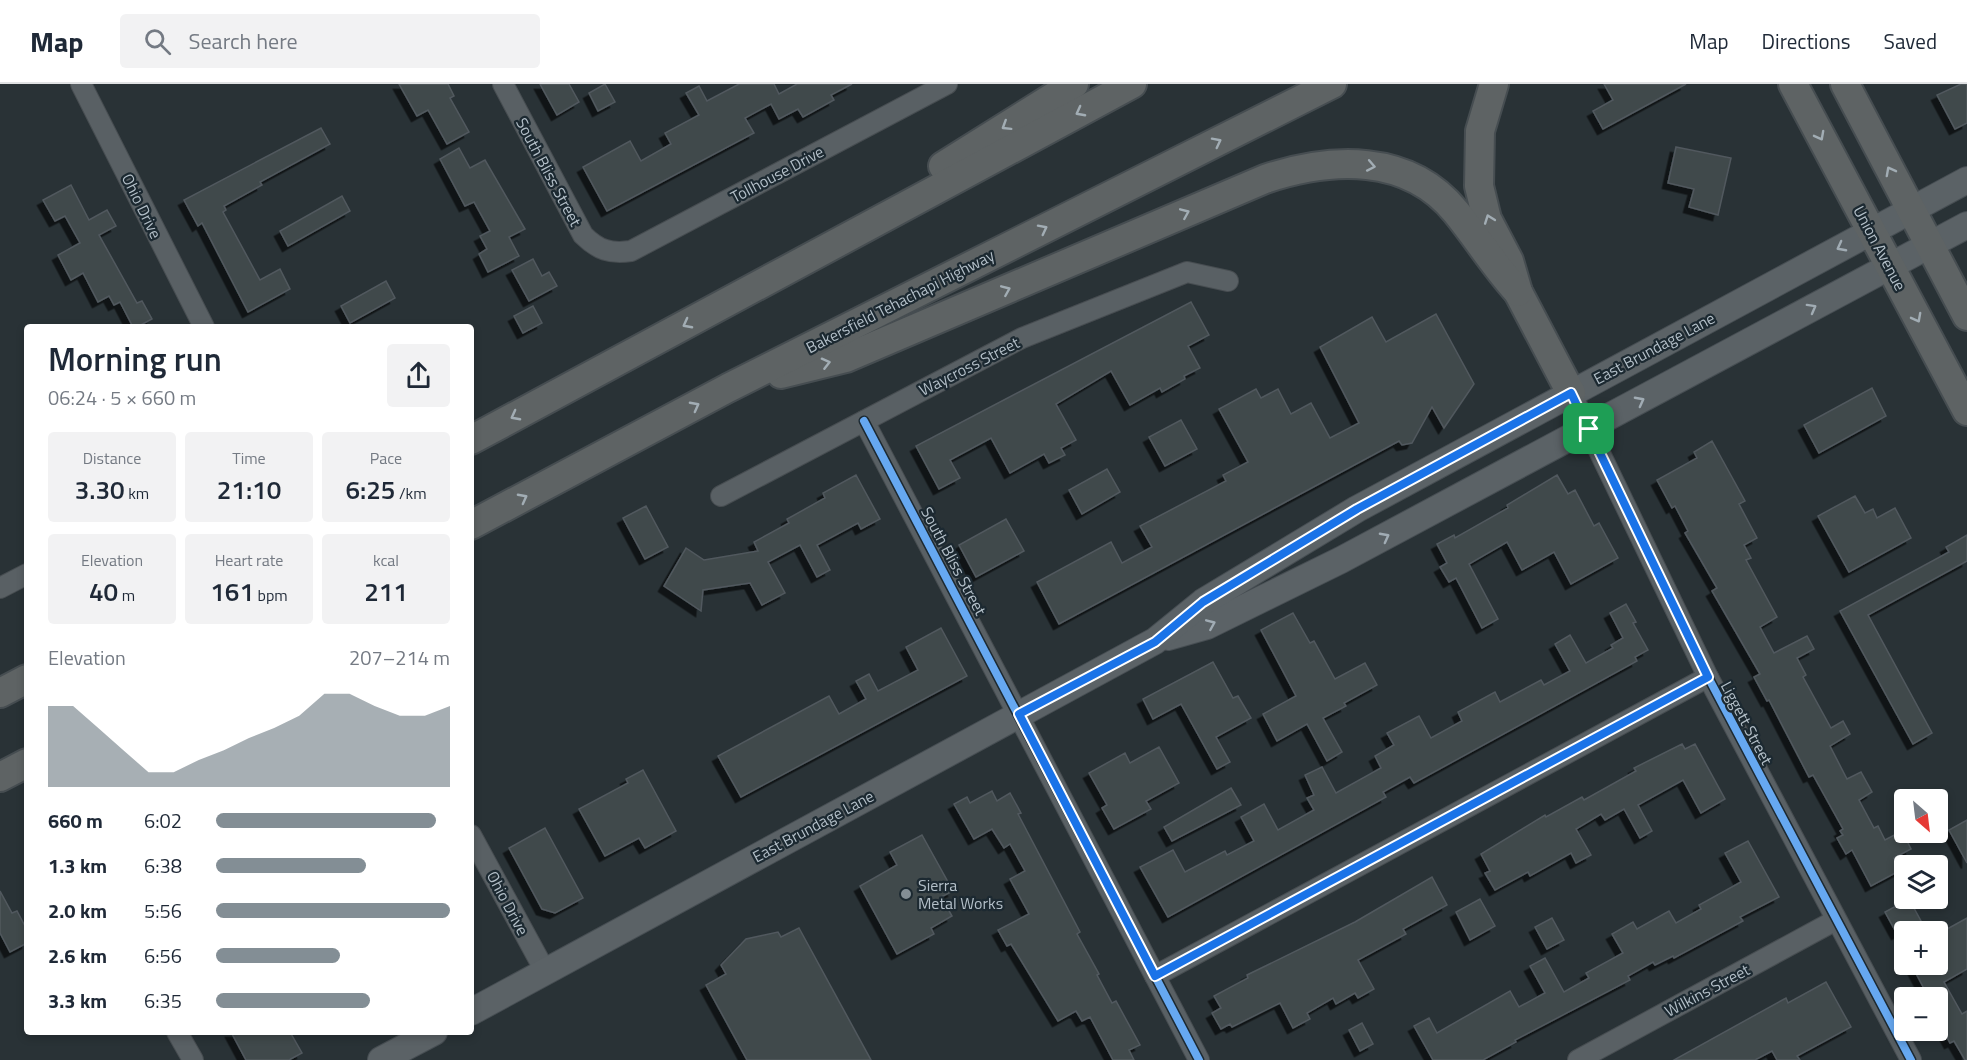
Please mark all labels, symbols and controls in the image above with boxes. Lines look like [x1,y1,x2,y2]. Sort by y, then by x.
search box [120,14,540,68]
text: Map [30,20,84,63]
text: Search here [189,24,298,58]
icon: search [141,25,174,58]
text: Map [1689,25,1729,57]
text: Directions [1762,25,1851,57]
text: Saved [1884,25,1937,57]
one-way arrow [1076,105,1086,116]
street label: South Bliss Street [510,113,588,231]
one-way arrow [1002,119,1013,130]
one-way arrow [1813,129,1825,140]
one-way arrow [1211,137,1222,149]
street label: Tollhouse Drive [726,139,828,209]
one-way arrow [1366,159,1376,172]
one-way arrow [1886,167,1897,178]
street label: Ohio Drive [116,169,168,243]
street label: Union Avenue [1848,201,1912,295]
one-way arrow [1179,208,1190,220]
one-way arrow [1483,214,1496,225]
one-way arrow [1037,225,1048,237]
one-way arrow [1836,240,1847,251]
street label: Bakersfield Tehachapi Highway [802,243,999,359]
one-way arrow [1000,285,1011,297]
one-way arrow [1805,304,1816,315]
street label: East Brundage Lane [1589,306,1719,390]
one-way arrow [1910,311,1921,322]
one-way arrow [683,317,693,328]
street label: Waycross Street [915,330,1024,402]
text: Morning run [48,334,222,384]
button: share [387,344,450,407]
one-way arrow [820,358,830,370]
text: 06:24 · 5 × 660 m [48,382,196,413]
one-way arrow [1634,397,1644,408]
one-way arrow [688,402,699,413]
pin [1563,403,1614,454]
one-way arrow [511,409,521,420]
icon: arrive [1572,412,1605,445]
text: Distance [83,446,141,470]
text: Time [232,446,266,470]
text: Pace [370,446,402,470]
text: 3.30 [75,470,125,509]
text: 21:10 [217,470,281,509]
text: 6:25 [345,470,395,509]
text: km [125,481,149,505]
text: /km [395,481,427,505]
one-way arrow [516,494,527,505]
street label: South Bliss Street [915,502,993,620]
one-way arrow [1379,533,1390,544]
text: Elevation [81,548,143,572]
text: Heart rate [215,548,283,572]
text: kcal [373,548,399,572]
text: 40 [89,572,118,611]
text: 161 [210,572,254,611]
text: 211 [364,572,408,611]
text: m [118,583,135,607]
text: bpm [254,583,288,607]
one-way arrow [1204,619,1215,631]
text: Elevation [48,642,126,673]
text: 207–214 m [349,642,450,673]
street label: Liggett Street [1715,677,1779,769]
street label: East Brundage Lane [748,784,878,868]
north arrow [1894,789,1948,843]
map controls [1894,789,1948,1041]
text: 660 m [48,805,103,836]
text: 6:02 [144,805,182,836]
text: 1.3 km [48,850,107,881]
text: 6:38 [144,850,182,881]
button: layers [1894,855,1948,909]
street label: Ohio Drive [481,867,535,939]
place label: Sierra Metal Works [918,873,1003,915]
marker: Sierra Metal Works [899,887,913,901]
text: 2.0 km [48,895,107,926]
text: 5:56 [144,895,182,926]
button: + [1894,921,1948,975]
text: 2.6 km [48,940,107,971]
text: 6:56 [144,940,182,971]
street label: Wilkins Street [1660,957,1754,1023]
text: 3.3 km [48,985,107,1016]
text: 6:35 [144,985,182,1016]
button: − [1894,987,1948,1041]

